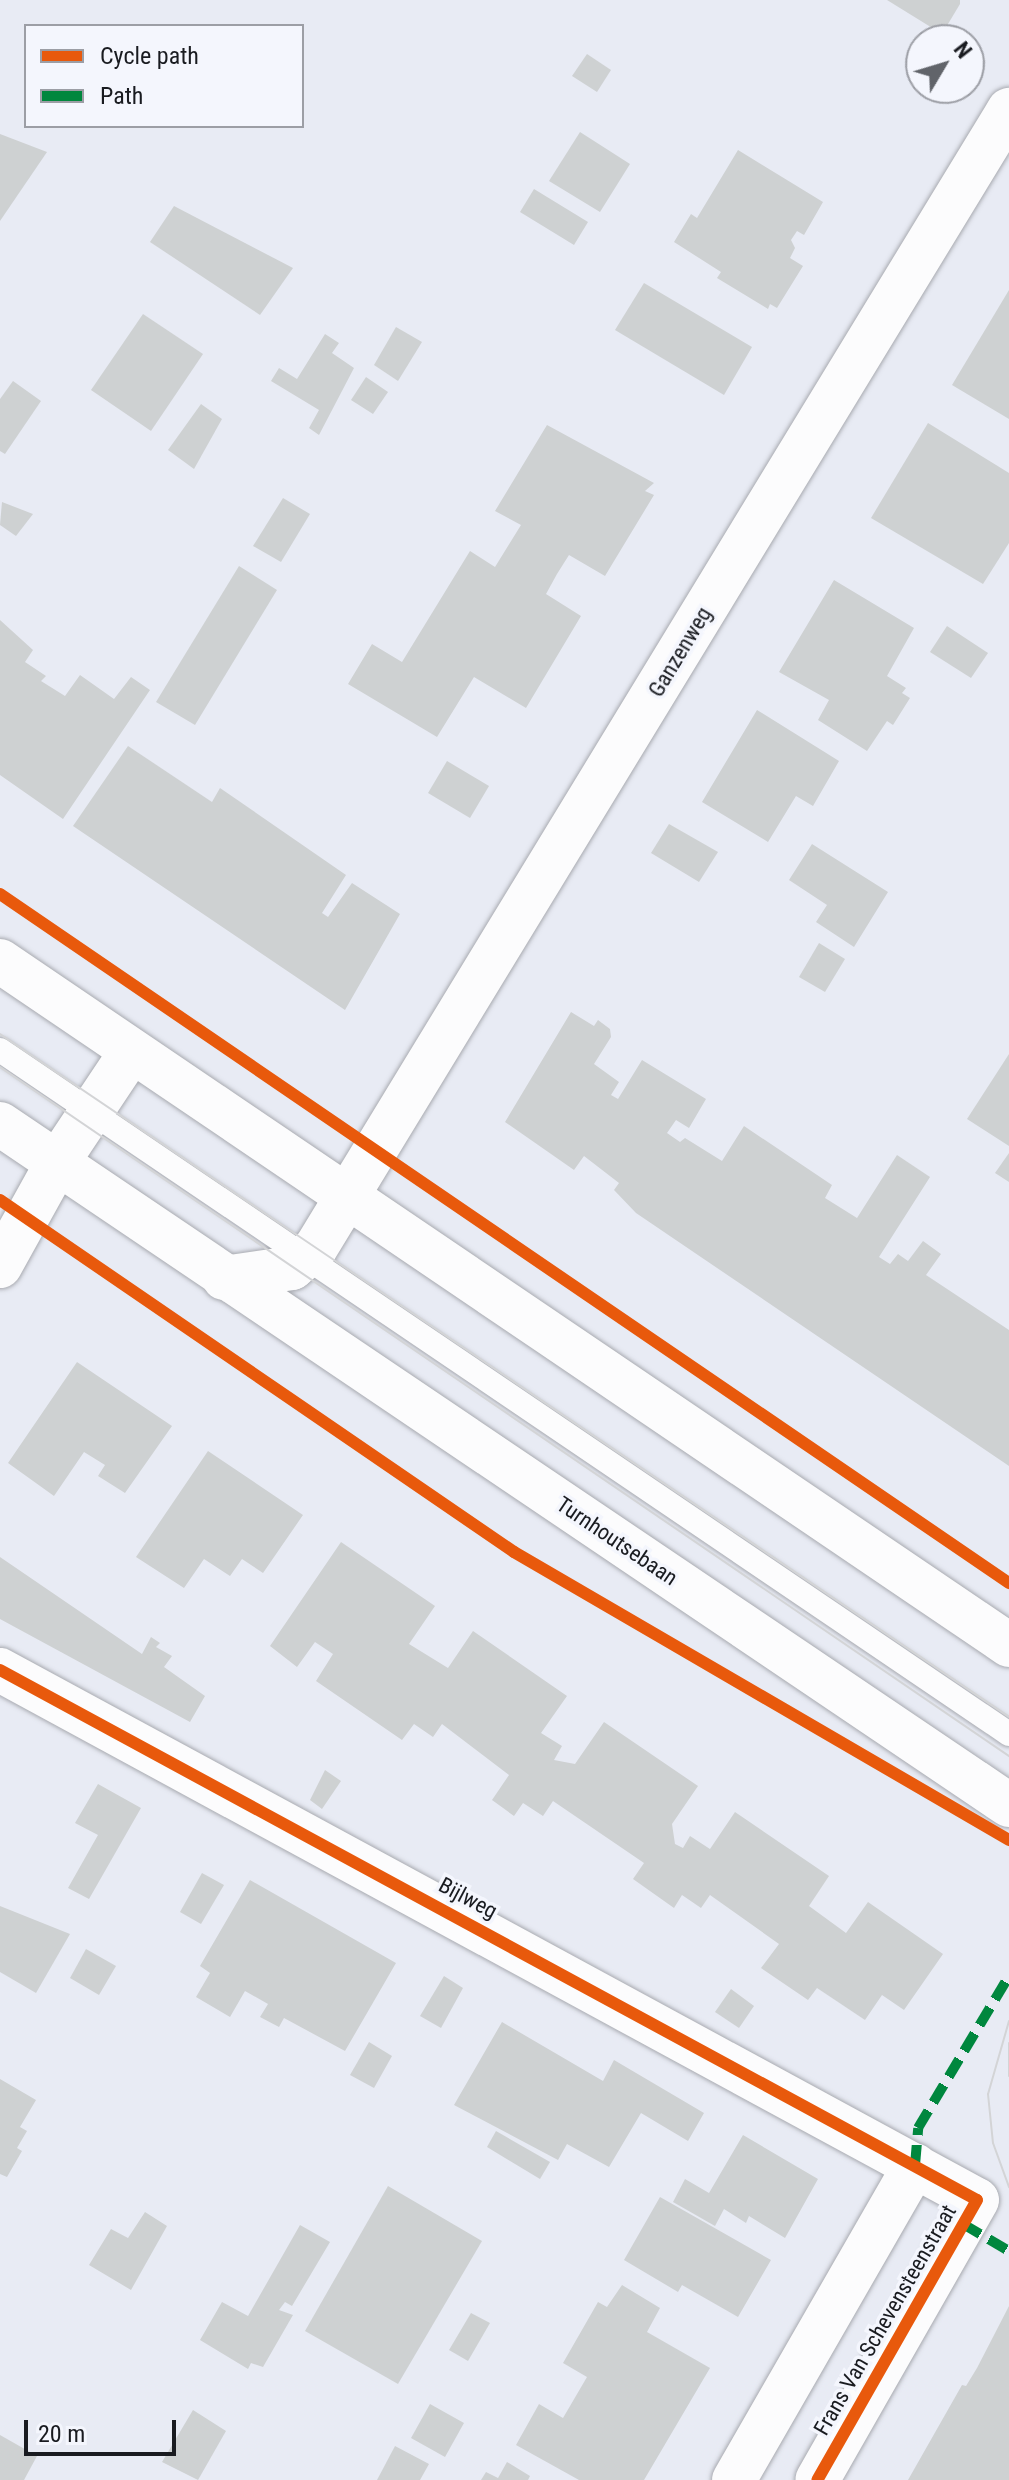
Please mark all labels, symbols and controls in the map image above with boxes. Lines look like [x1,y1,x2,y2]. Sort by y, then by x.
legend [24,24,304,128]
north arrow [905,24,985,104]
text: N [949,37,977,63]
text: Cycle path [100,42,199,70]
text: Path [100,82,143,110]
street label: Ganzenweg [643,602,717,702]
street label: Turnhoutsebaan [552,1491,682,1591]
street label: Bijlweg [434,1872,502,1924]
street label: Frans Van Schevensteenstraat [808,2200,962,2440]
scale bar [28,2404,180,2454]
text: 20 m [38,2420,85,2448]

